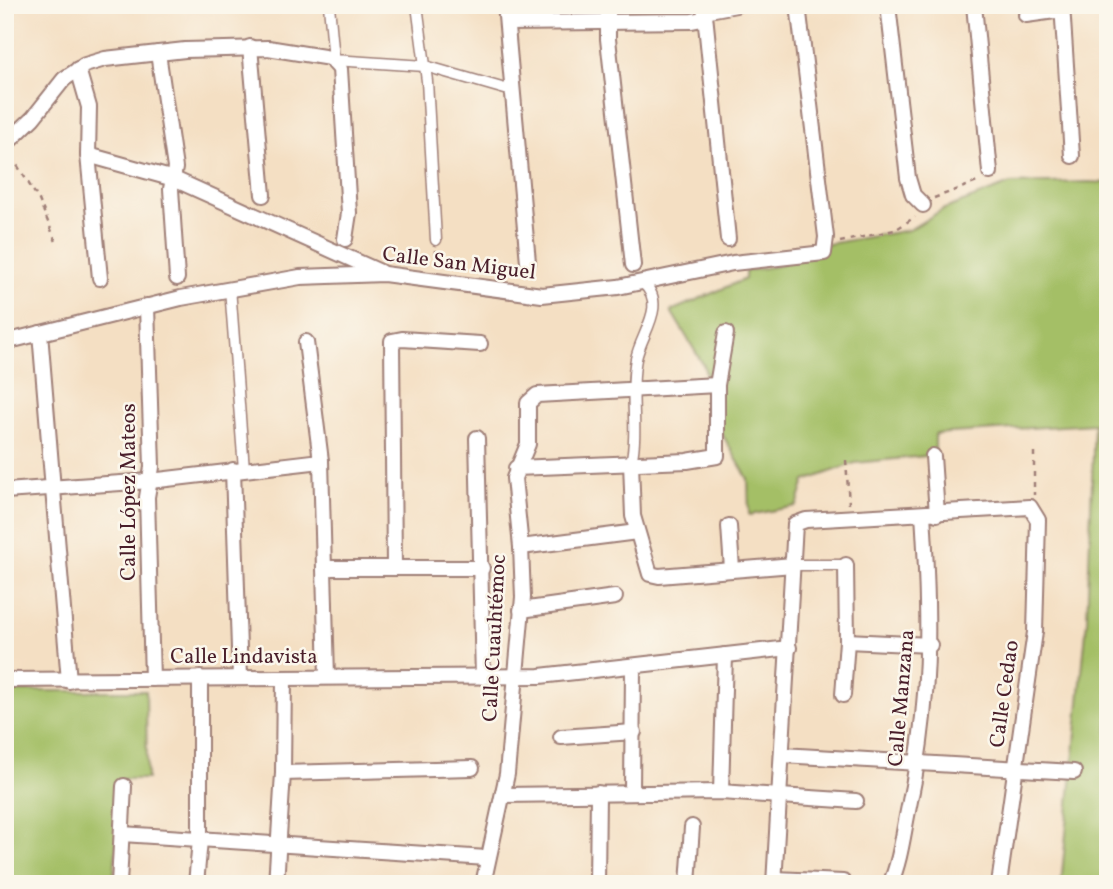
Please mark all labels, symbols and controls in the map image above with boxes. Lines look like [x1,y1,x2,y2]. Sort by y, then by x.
street label: Calle San Miguel [381,240,537,288]
street label: Calle López Mateos [115,403,144,581]
street label: Calle Cuauhtémoc [476,554,514,722]
street label: Calle Manzana [882,628,922,768]
street label: Calle Cedao [983,638,1027,750]
street label: Calle Lindavista [170,643,318,672]

